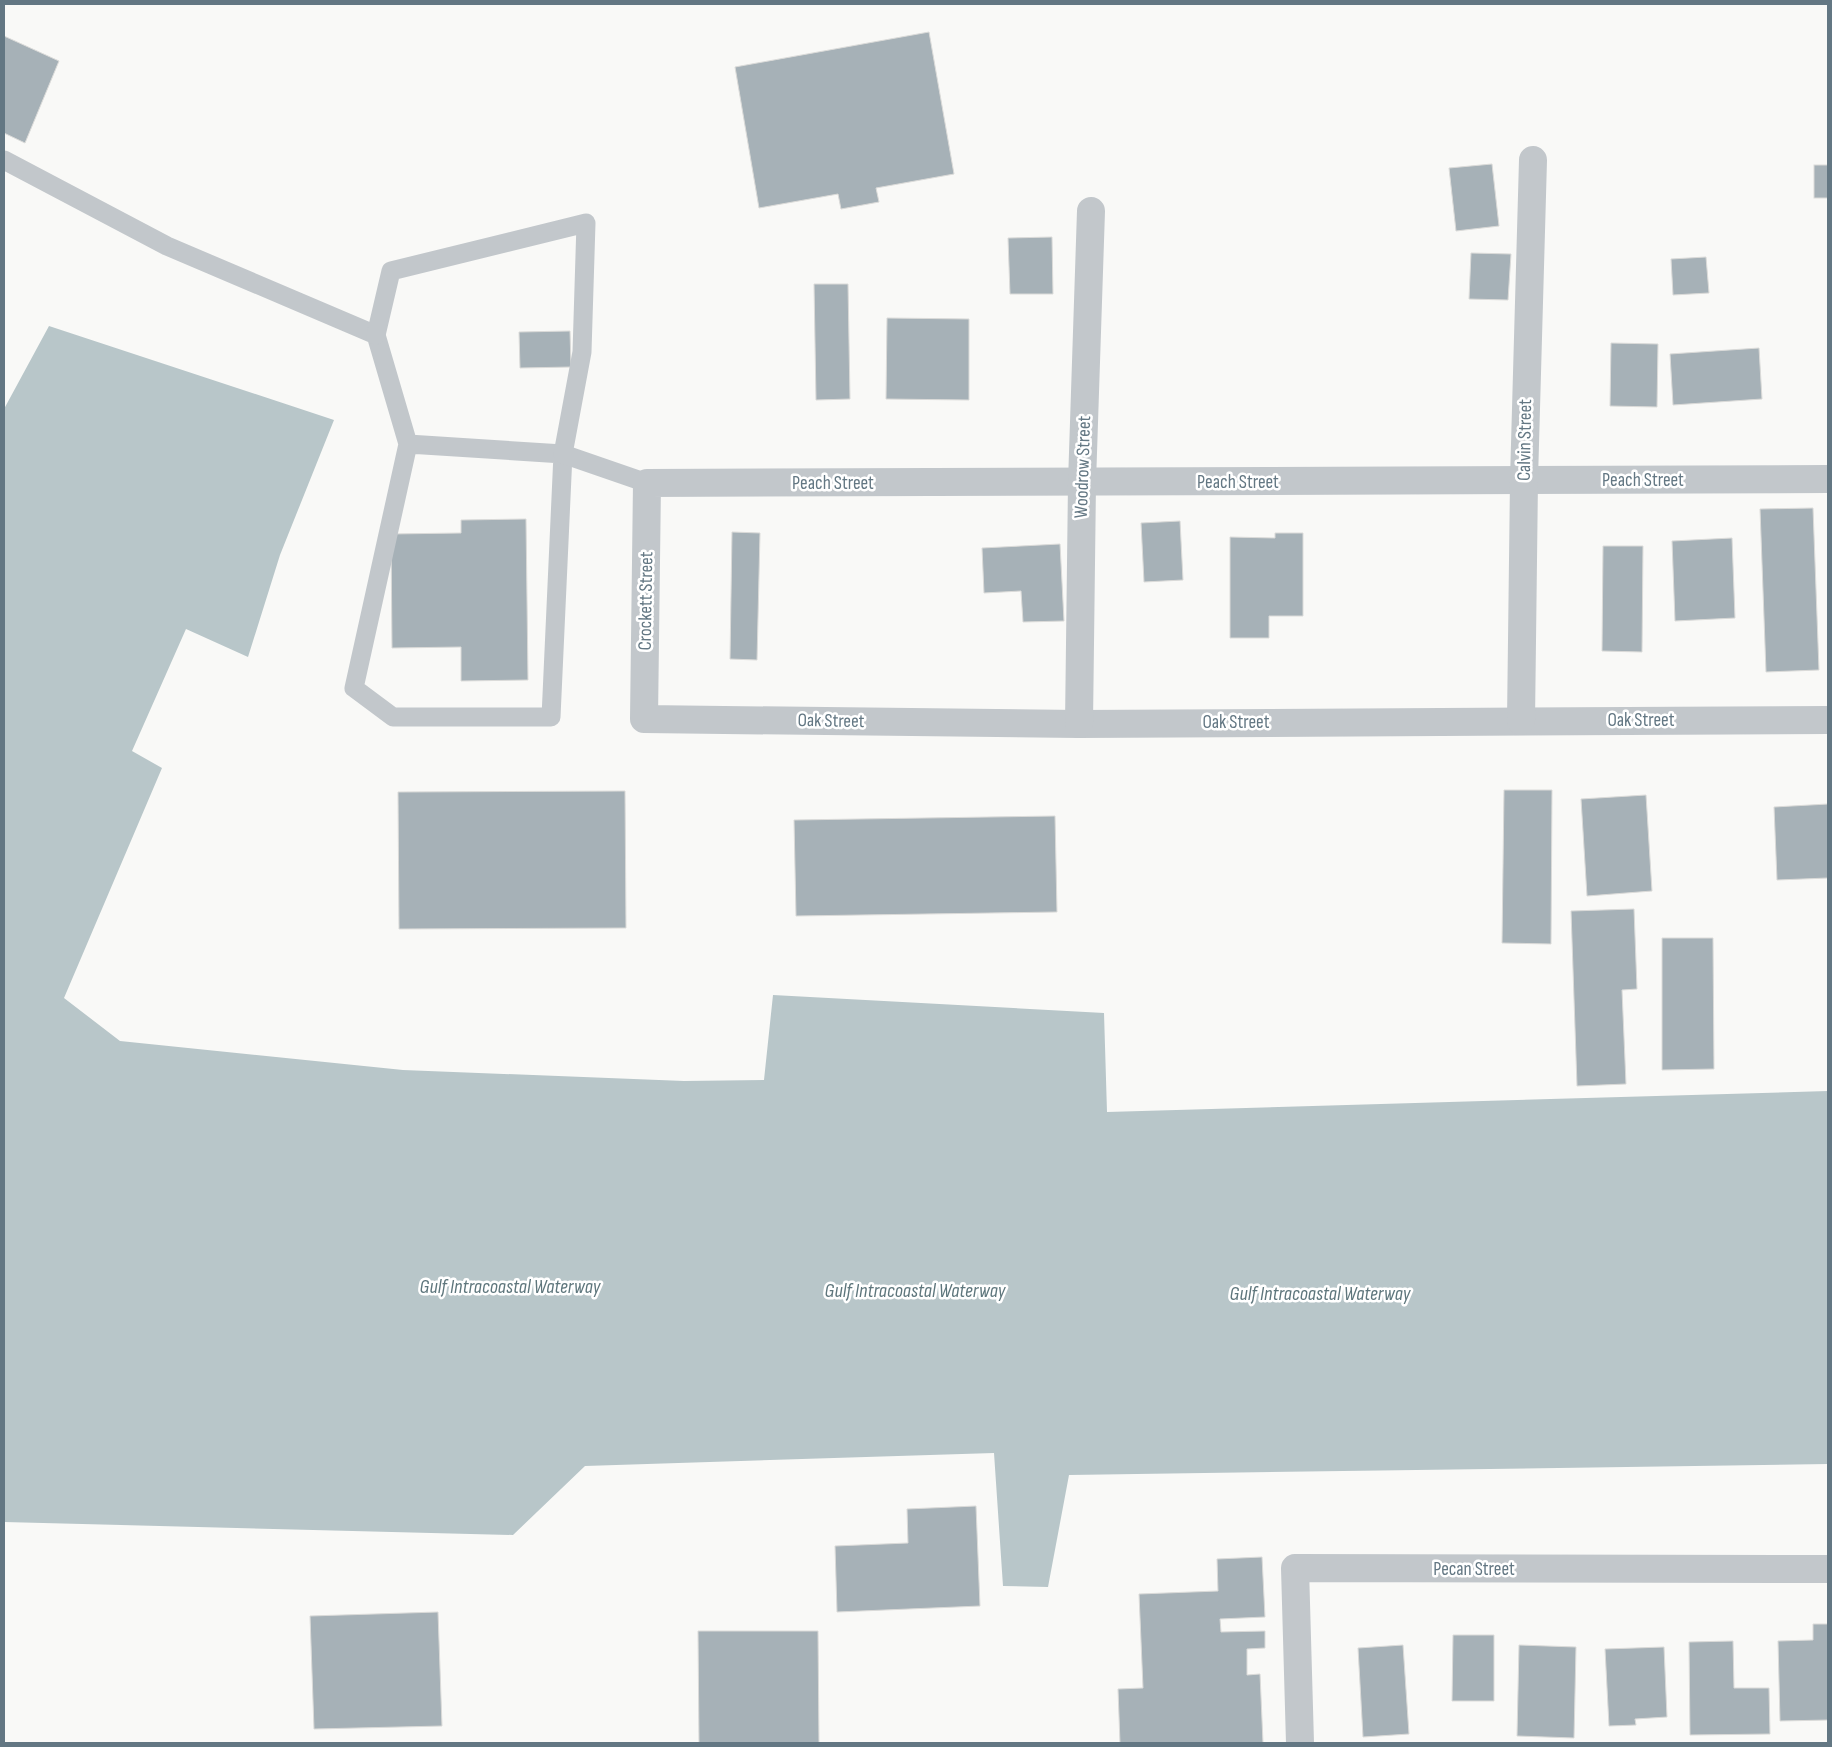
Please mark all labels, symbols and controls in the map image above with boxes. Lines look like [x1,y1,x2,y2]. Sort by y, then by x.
street label: Calvin Street [1513,399,1537,481]
street label: Woodrow Street [1070,415,1096,519]
street label: Peach Street [1602,469,1684,492]
street label: Peach Street [1197,471,1279,494]
street label: Peach Street [792,472,874,495]
street label: Crockett Street [634,551,658,651]
street label: Oak Street [797,709,865,733]
street label: Oak Street [1608,709,1675,732]
street label: Oak Street [1203,711,1270,734]
water label: Gulf Intracoastal Waterway [420,1275,602,1299]
water label: Gulf Intracoastal Waterway [825,1279,1007,1303]
water label: Gulf Intracoastal Waterway [1230,1282,1412,1306]
street label: Pecan Street [1433,1558,1515,1581]

